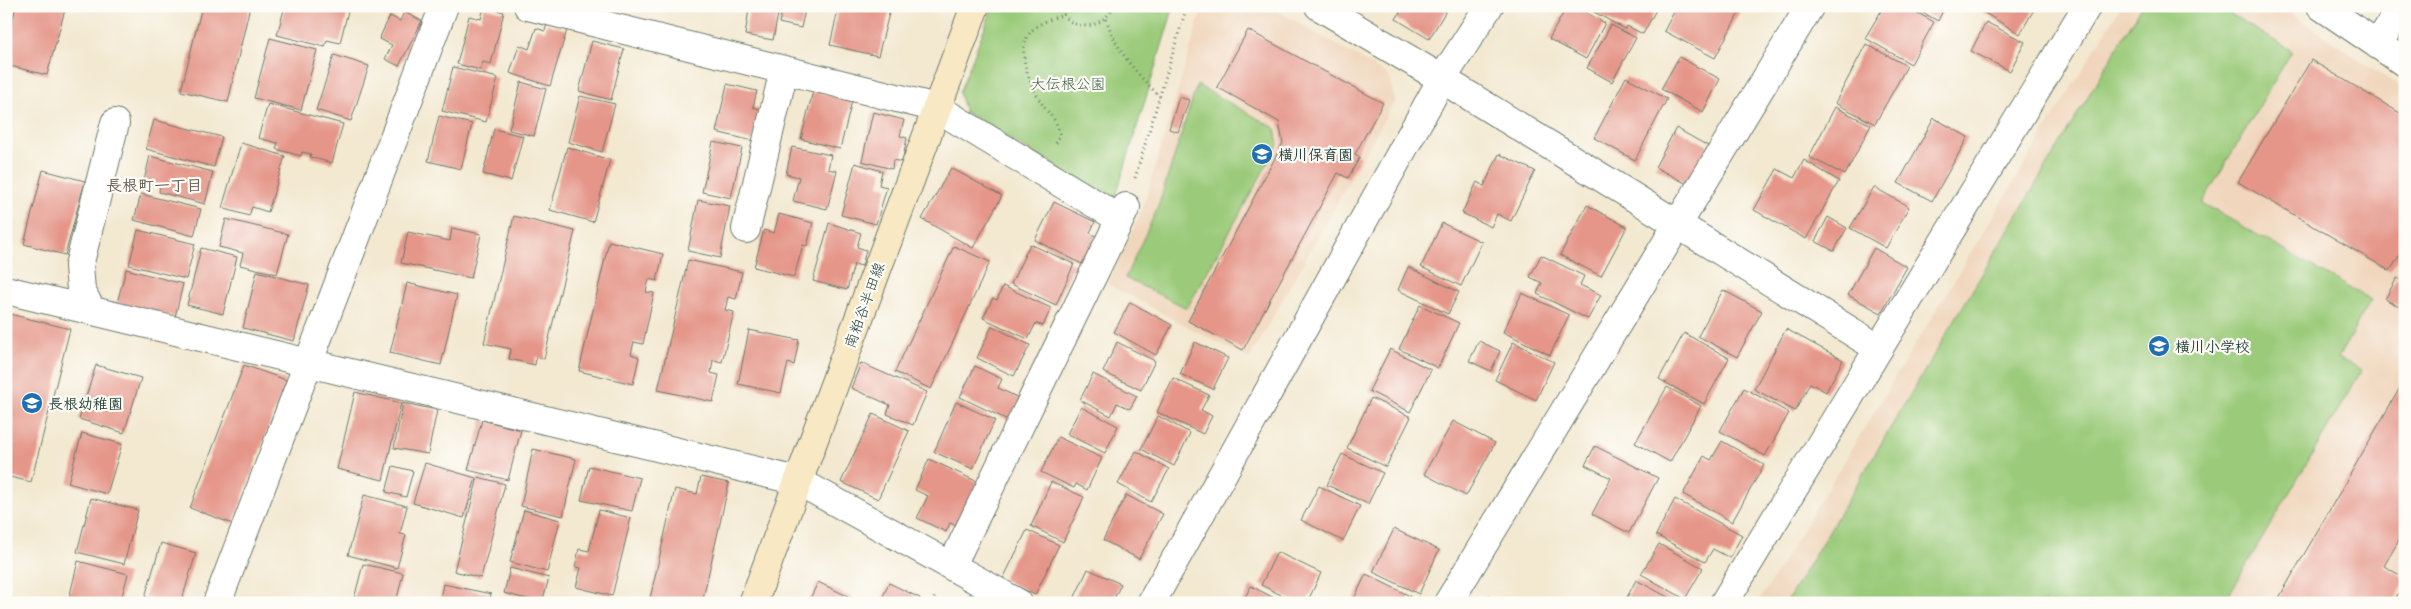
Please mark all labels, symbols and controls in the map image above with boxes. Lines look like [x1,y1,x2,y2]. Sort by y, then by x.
park label: 大伝根公園 [1030,74,1106,93]
school or university icon: 横川保育園 [1250,142,1274,166]
place label: 横川保育園 [1278,145,1353,164]
district label: 長根町一丁目 [106,175,202,195]
street label: 南粕谷半田線 [840,259,888,351]
school or university icon: 横川小学校 [2147,334,2171,358]
place label: 横川小学校 [2175,337,2250,356]
school or university icon: 長根幼稚園 [20,391,44,415]
place label: 長根幼稚園 [48,394,123,413]

